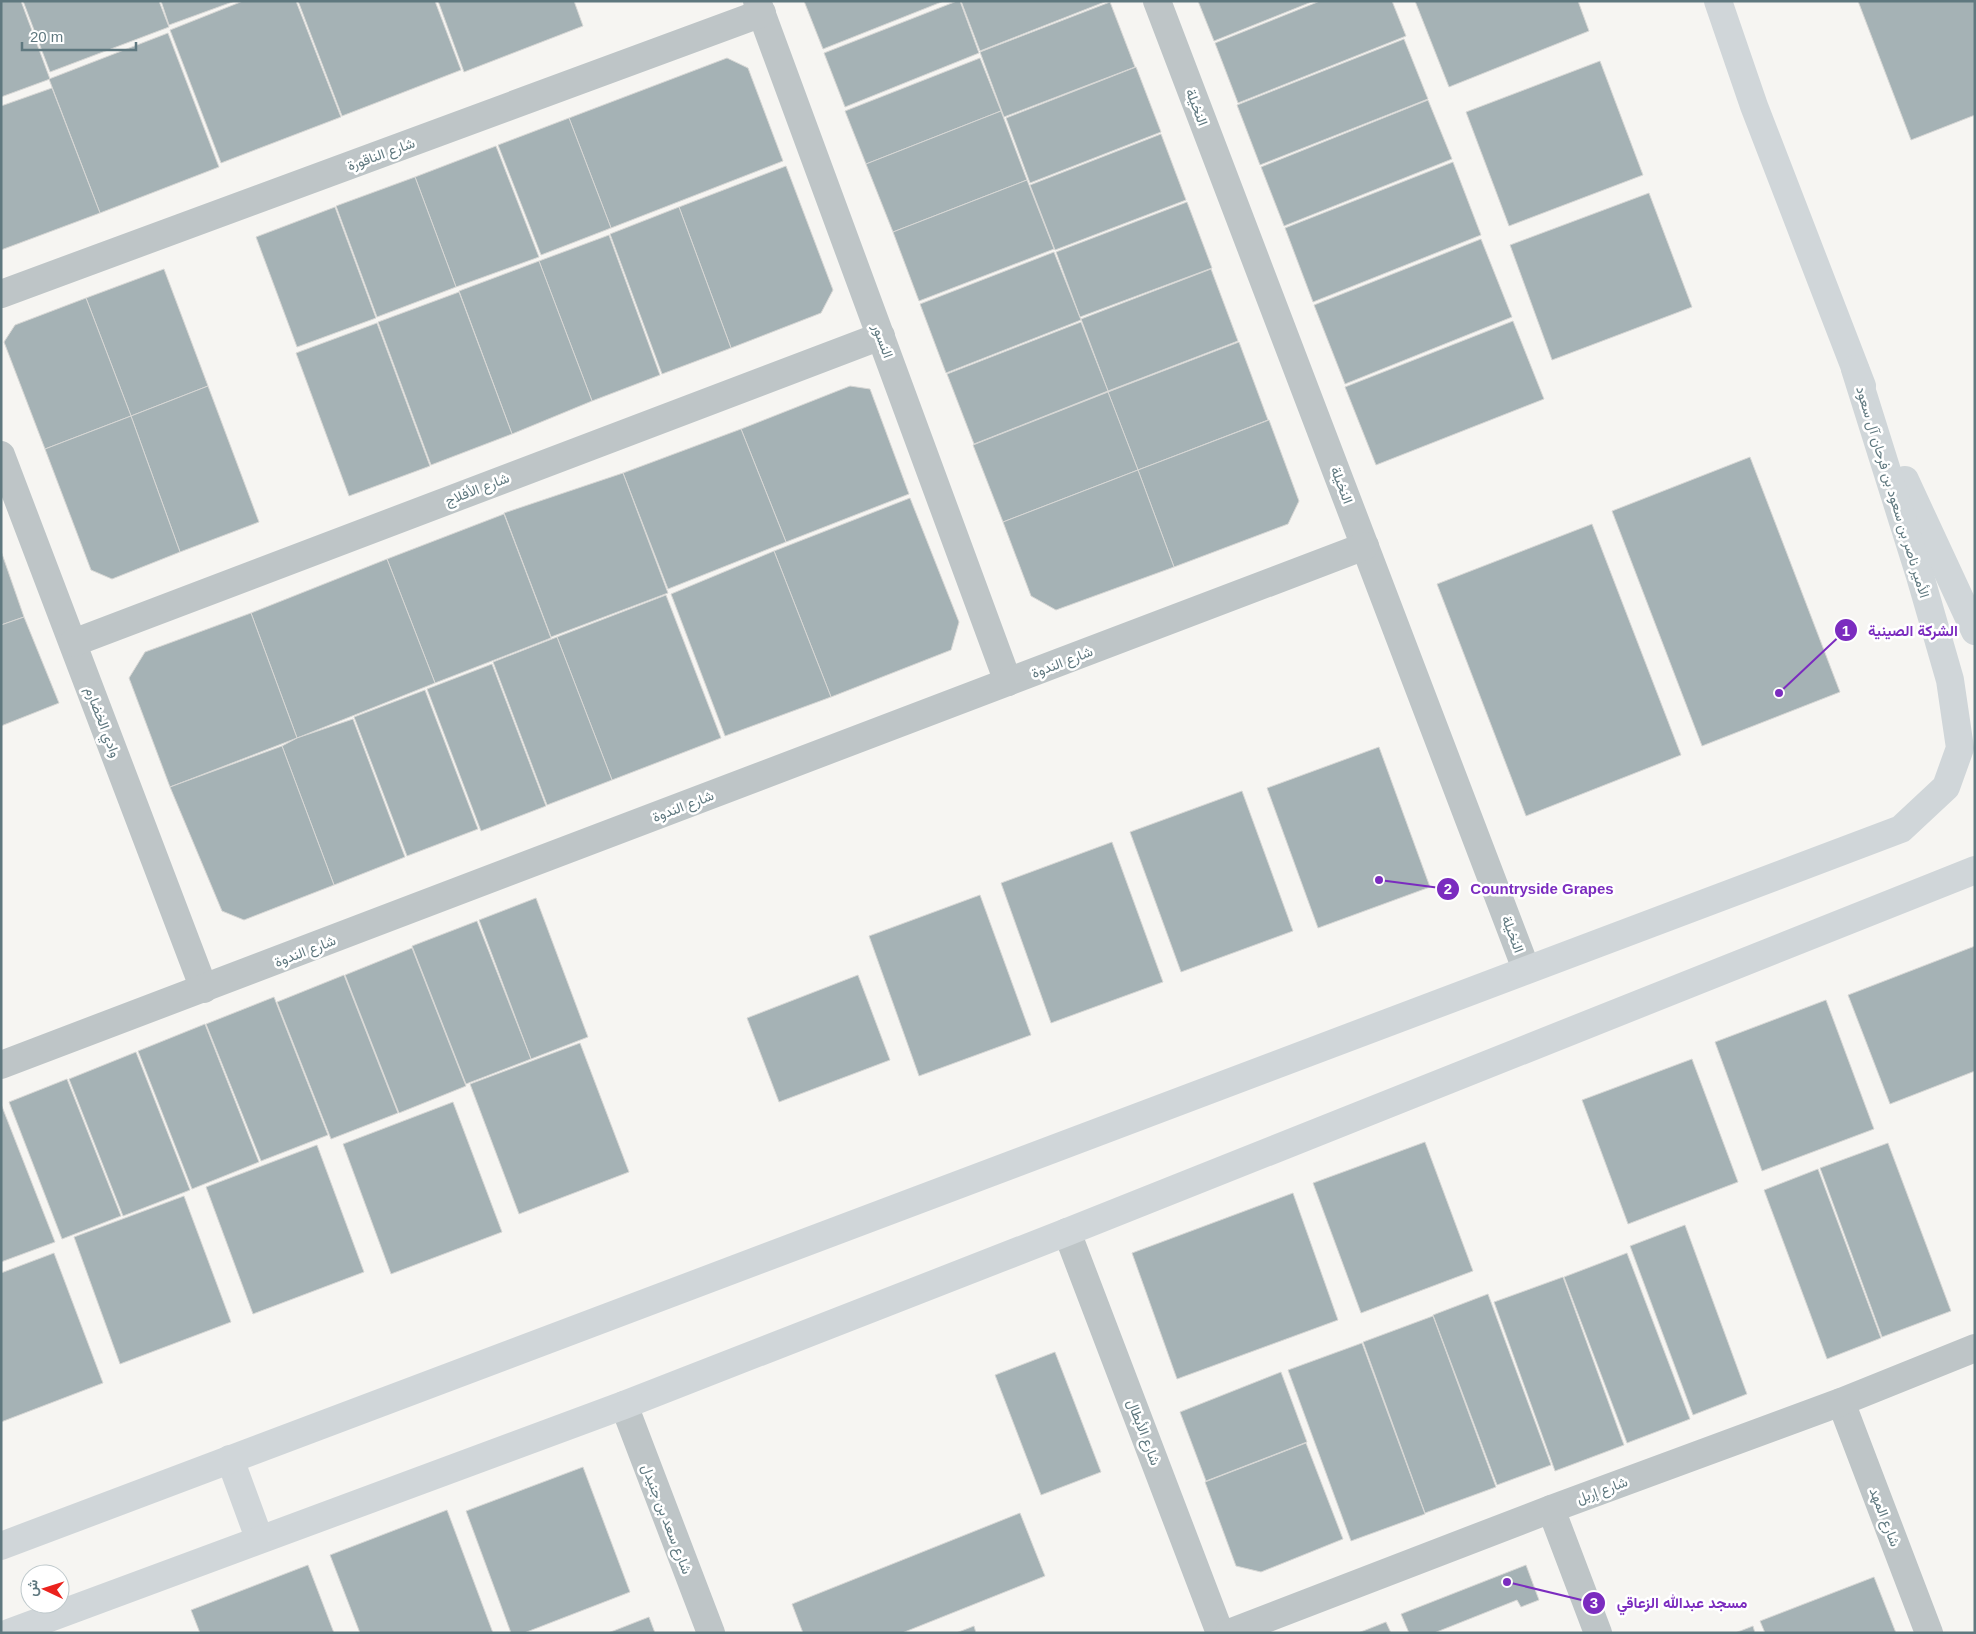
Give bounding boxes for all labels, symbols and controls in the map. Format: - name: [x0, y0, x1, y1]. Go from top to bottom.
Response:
- scale bar: [22, 20, 136, 52]
- text: 20 m: [30, 28, 63, 45]
- street label: النخيلة: [1183, 86, 1211, 128]
- street label: شارع الناقورة: [345, 134, 418, 176]
- street label: النسور: [868, 321, 896, 360]
- street label: الأمير ناصر بن سعود بن فرحان آل سعود: [1851, 384, 1933, 600]
- street label: النخيلة: [1328, 464, 1356, 506]
- street label: شارع الأفلاج: [443, 469, 512, 511]
- callout: الشركة الصينية: [1834, 615, 1968, 645]
- text: 1: [1842, 622, 1850, 639]
- text: الشركة الصينية: [1868, 622, 1958, 640]
- street label: شارع الندوة: [1029, 643, 1096, 684]
- street label: وادي الخضارم: [78, 684, 124, 761]
- street label: شارع الندوة: [650, 787, 717, 828]
- callout: Countryside Grapes: [1436, 874, 1624, 904]
- text: 2: [1444, 880, 1452, 897]
- text: Countryside Grapes: [1470, 880, 1614, 897]
- street label: النخيلة: [1499, 913, 1527, 955]
- street label: شارع الندوة: [272, 932, 339, 973]
- street label: شارع الأبطال: [1121, 1397, 1164, 1468]
- street label: شارع سعد بن جنيدل: [636, 1462, 695, 1577]
- street label: شارع إربل: [1574, 1473, 1631, 1509]
- street label: شارع المهد: [1864, 1485, 1904, 1550]
- north arrow: [20, 1564, 70, 1614]
- text: ش: [23, 1579, 42, 1597]
- callout: مسجد عبدالله الزعاقي: [1581, 1588, 1757, 1618]
- text: 3: [1590, 1594, 1598, 1611]
- text: مسجد عبدالله الزعاقي: [1617, 1594, 1747, 1616]

